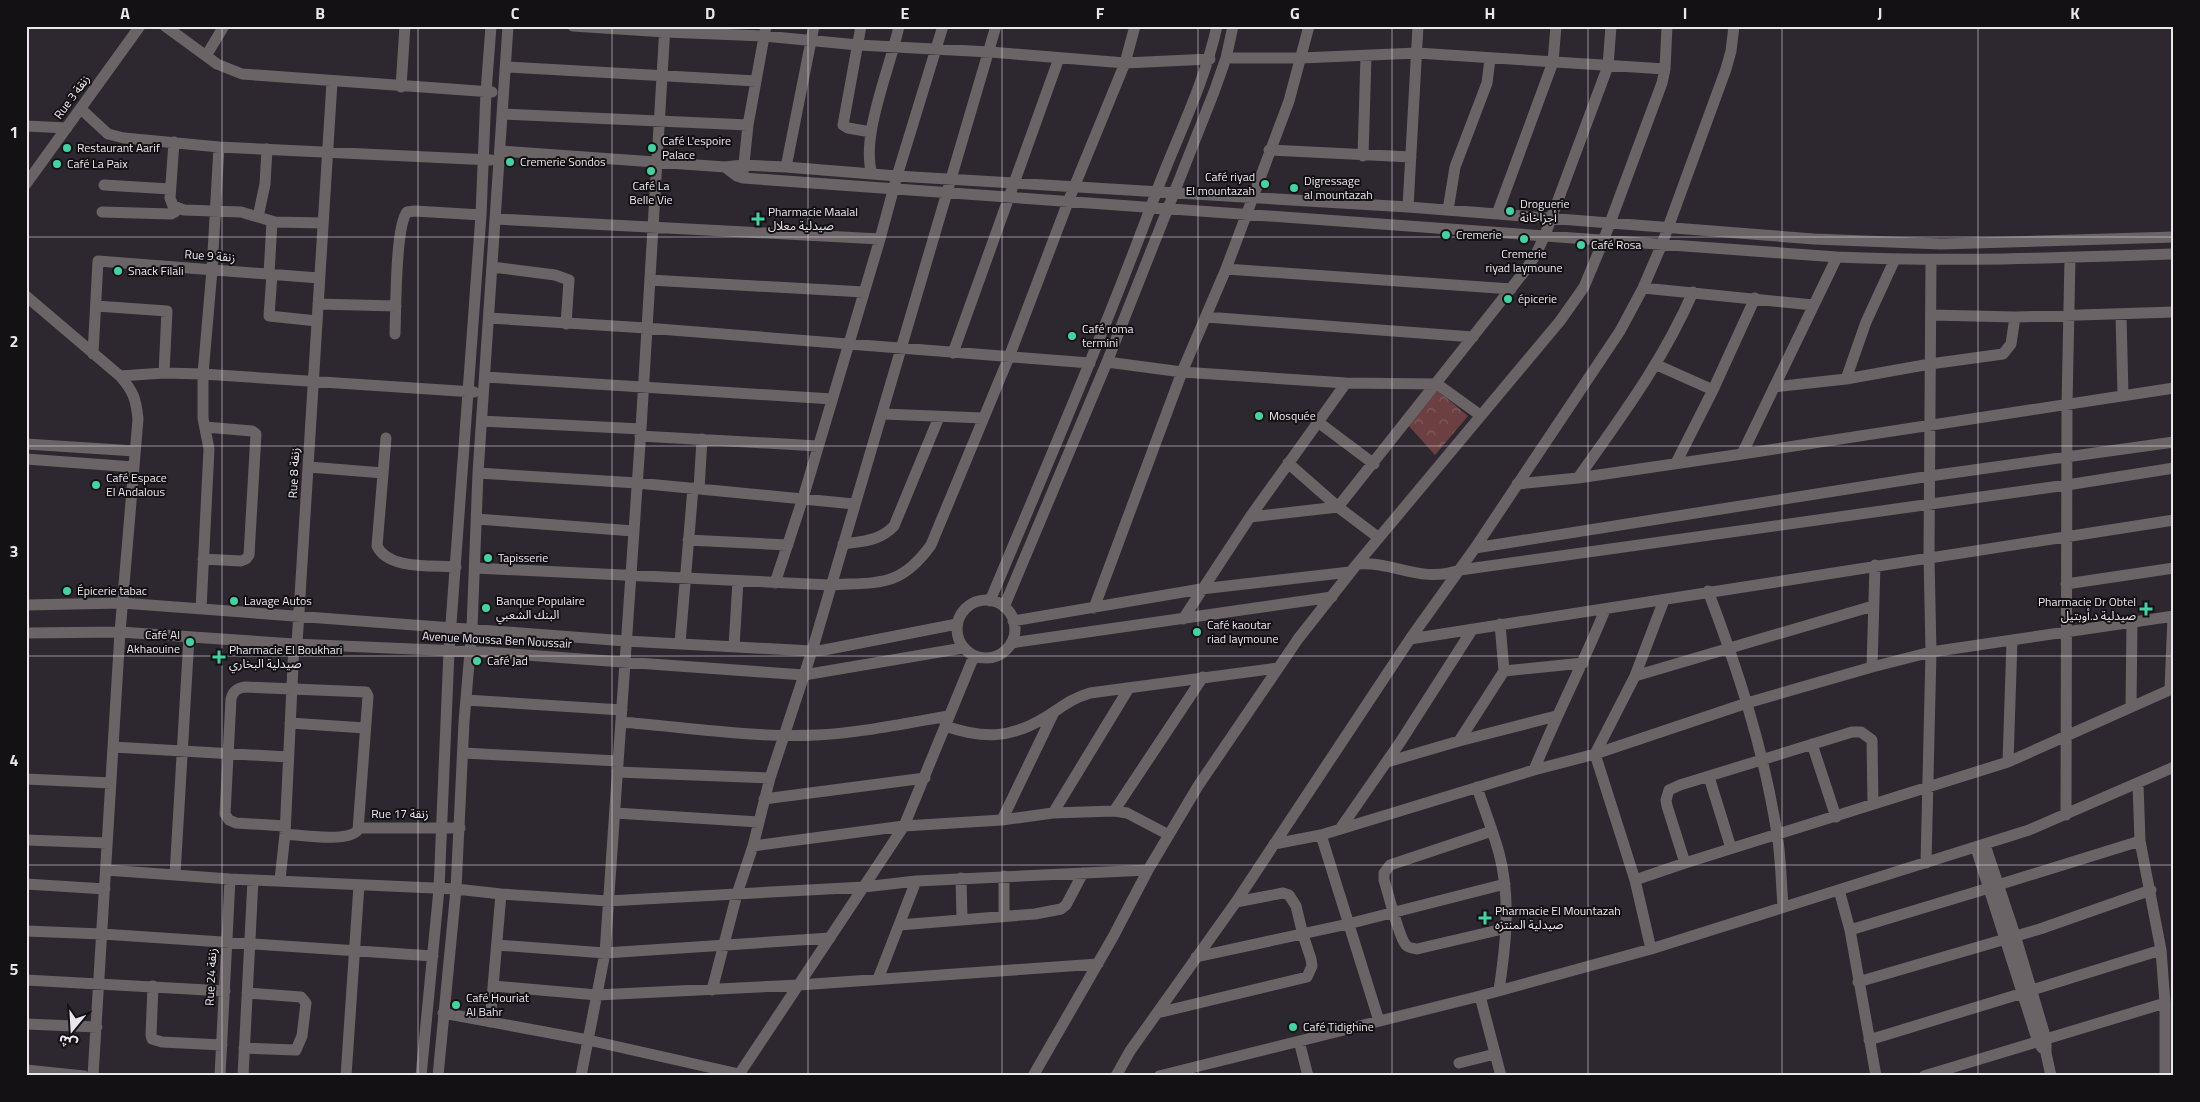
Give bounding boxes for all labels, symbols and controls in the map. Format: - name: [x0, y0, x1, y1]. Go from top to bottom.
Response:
- text: A: [120, 1, 130, 25]
- text: B: [315, 1, 325, 25]
- text: C: [511, 1, 520, 25]
- text: D: [705, 1, 715, 25]
- text: E: [901, 1, 910, 25]
- text: F: [1096, 1, 1105, 25]
- text: G: [1290, 1, 1300, 25]
- text: H: [1485, 1, 1495, 25]
- text: I: [1683, 1, 1687, 25]
- text: J: [1878, 1, 1882, 25]
- text: K: [2070, 1, 2080, 25]
- street label: Rue 3 زنقة: [49, 71, 94, 123]
- text: 1: [10, 120, 18, 144]
- place label: Café L'espoire Palace: [662, 131, 731, 164]
- place label: Restaurant Aarif: [77, 138, 160, 157]
- marker: Restaurant Aarif: [61, 142, 73, 154]
- marker: Café L'espoire Palace: [646, 142, 658, 154]
- place label: Cremerie Sondos: [520, 152, 606, 171]
- place label: Café La Paix: [67, 154, 128, 173]
- marker: Cremerie Sondos: [504, 156, 516, 168]
- marker: Café La Paix: [51, 158, 63, 170]
- marker: Café La Belle Vie: [645, 165, 657, 177]
- place label: Café riyad El mountazah: [1186, 167, 1255, 200]
- place label: Digressage al mountazah: [1304, 171, 1373, 204]
- place label: Café La Belle Vie: [629, 176, 673, 209]
- marker: Café riyad El mountazah: [1259, 178, 1271, 190]
- marker: Digressage al mountazah: [1288, 182, 1300, 194]
- place label: Droguerie أجزاخانة: [1520, 194, 1570, 227]
- place label: Pharmacie Maalal صيدلية معلال: [768, 202, 858, 235]
- marker: Droguerie أجزاخانة: [1504, 205, 1516, 217]
- marker: Pharmacie Maalal صيدلية معلال: [752, 213, 764, 225]
- place label: Cremerie: [1456, 225, 1502, 244]
- marker: Cremerie: [1440, 229, 1452, 241]
- marker: Cremerie riyad laymoune: [1518, 233, 1530, 245]
- place label: Café Rosa: [1591, 235, 1641, 254]
- marker: Café Rosa: [1575, 239, 1587, 251]
- street label: Rue 9 زنقة: [184, 244, 236, 267]
- place label: Cremerie riyad laymoune: [1485, 244, 1563, 277]
- place label: Snack Filali: [128, 261, 184, 280]
- marker: Snack Filali: [112, 265, 124, 277]
- place label: épicerie: [1518, 289, 1557, 308]
- marker: épicerie: [1502, 293, 1514, 305]
- place label: Café roma termini: [1082, 319, 1134, 352]
- text: 2: [10, 329, 18, 353]
- marker: Café roma termini: [1066, 330, 1078, 342]
- place label: Mosquée: [1269, 406, 1316, 425]
- marker: Mosquée: [1253, 410, 1265, 422]
- street label: Rue 8 زنقة: [283, 447, 304, 499]
- place label: Café Espace El Andalous: [106, 468, 167, 501]
- marker: Café Espace El Andalous: [90, 479, 102, 491]
- text: 3: [10, 539, 18, 563]
- place label: Tapisserie: [498, 548, 548, 567]
- marker: Tapisserie: [482, 552, 494, 564]
- place label: Épicerie tabac: [77, 581, 147, 600]
- marker: Épicerie tabac: [61, 585, 73, 597]
- place label: Lavage Autos: [244, 591, 312, 610]
- place label: Banque Populaire البنك الشعبي: [496, 591, 585, 625]
- place label: Pharmacie Dr Obtel صيدلية د.أوبتيل: [2038, 592, 2136, 625]
- marker: Lavage Autos: [228, 595, 240, 607]
- marker: Banque Populaire البنك الشعبي: [480, 602, 492, 614]
- marker: Pharmacie Dr Obtel صيدلية د.أوبتيل: [2140, 603, 2152, 615]
- place label: Café kaoutar riad laymoune: [1207, 615, 1279, 648]
- place label: Café Al Akhaouine: [127, 625, 180, 658]
- street label: Avenue Moussa Ben Noussair: [422, 626, 572, 653]
- marker: Café kaoutar riad laymoune: [1191, 626, 1203, 638]
- marker: Café Al Akhaouine: [184, 636, 196, 648]
- place label: Pharmacie El Boukhari صيدلية البخاري: [229, 640, 342, 674]
- marker: Pharmacie El Boukhari صيدلية البخاري: [213, 651, 225, 663]
- place label: Café Jad: [487, 651, 528, 670]
- marker: Café Jad: [471, 655, 483, 667]
- text: 4: [10, 748, 19, 772]
- street label: Rue 17 زنقة: [371, 804, 429, 823]
- place label: Pharmacie El Mountazah صيدلية المنتزه: [1495, 901, 1621, 934]
- marker: Pharmacie El Mountazah صيدلية المنتزه: [1479, 912, 1491, 924]
- street label: Rue 24 زنقة: [200, 948, 221, 1006]
- text: 5: [10, 957, 19, 981]
- place label: Café Houriat Al Bahr: [466, 988, 530, 1021]
- marker: Café Houriat Al Bahr: [450, 999, 462, 1011]
- north arrow: [48, 1004, 98, 1054]
- place label: Café Tidighine: [1303, 1017, 1374, 1036]
- marker: Café Tidighine: [1287, 1021, 1299, 1033]
- text: ش: [55, 1030, 80, 1056]

